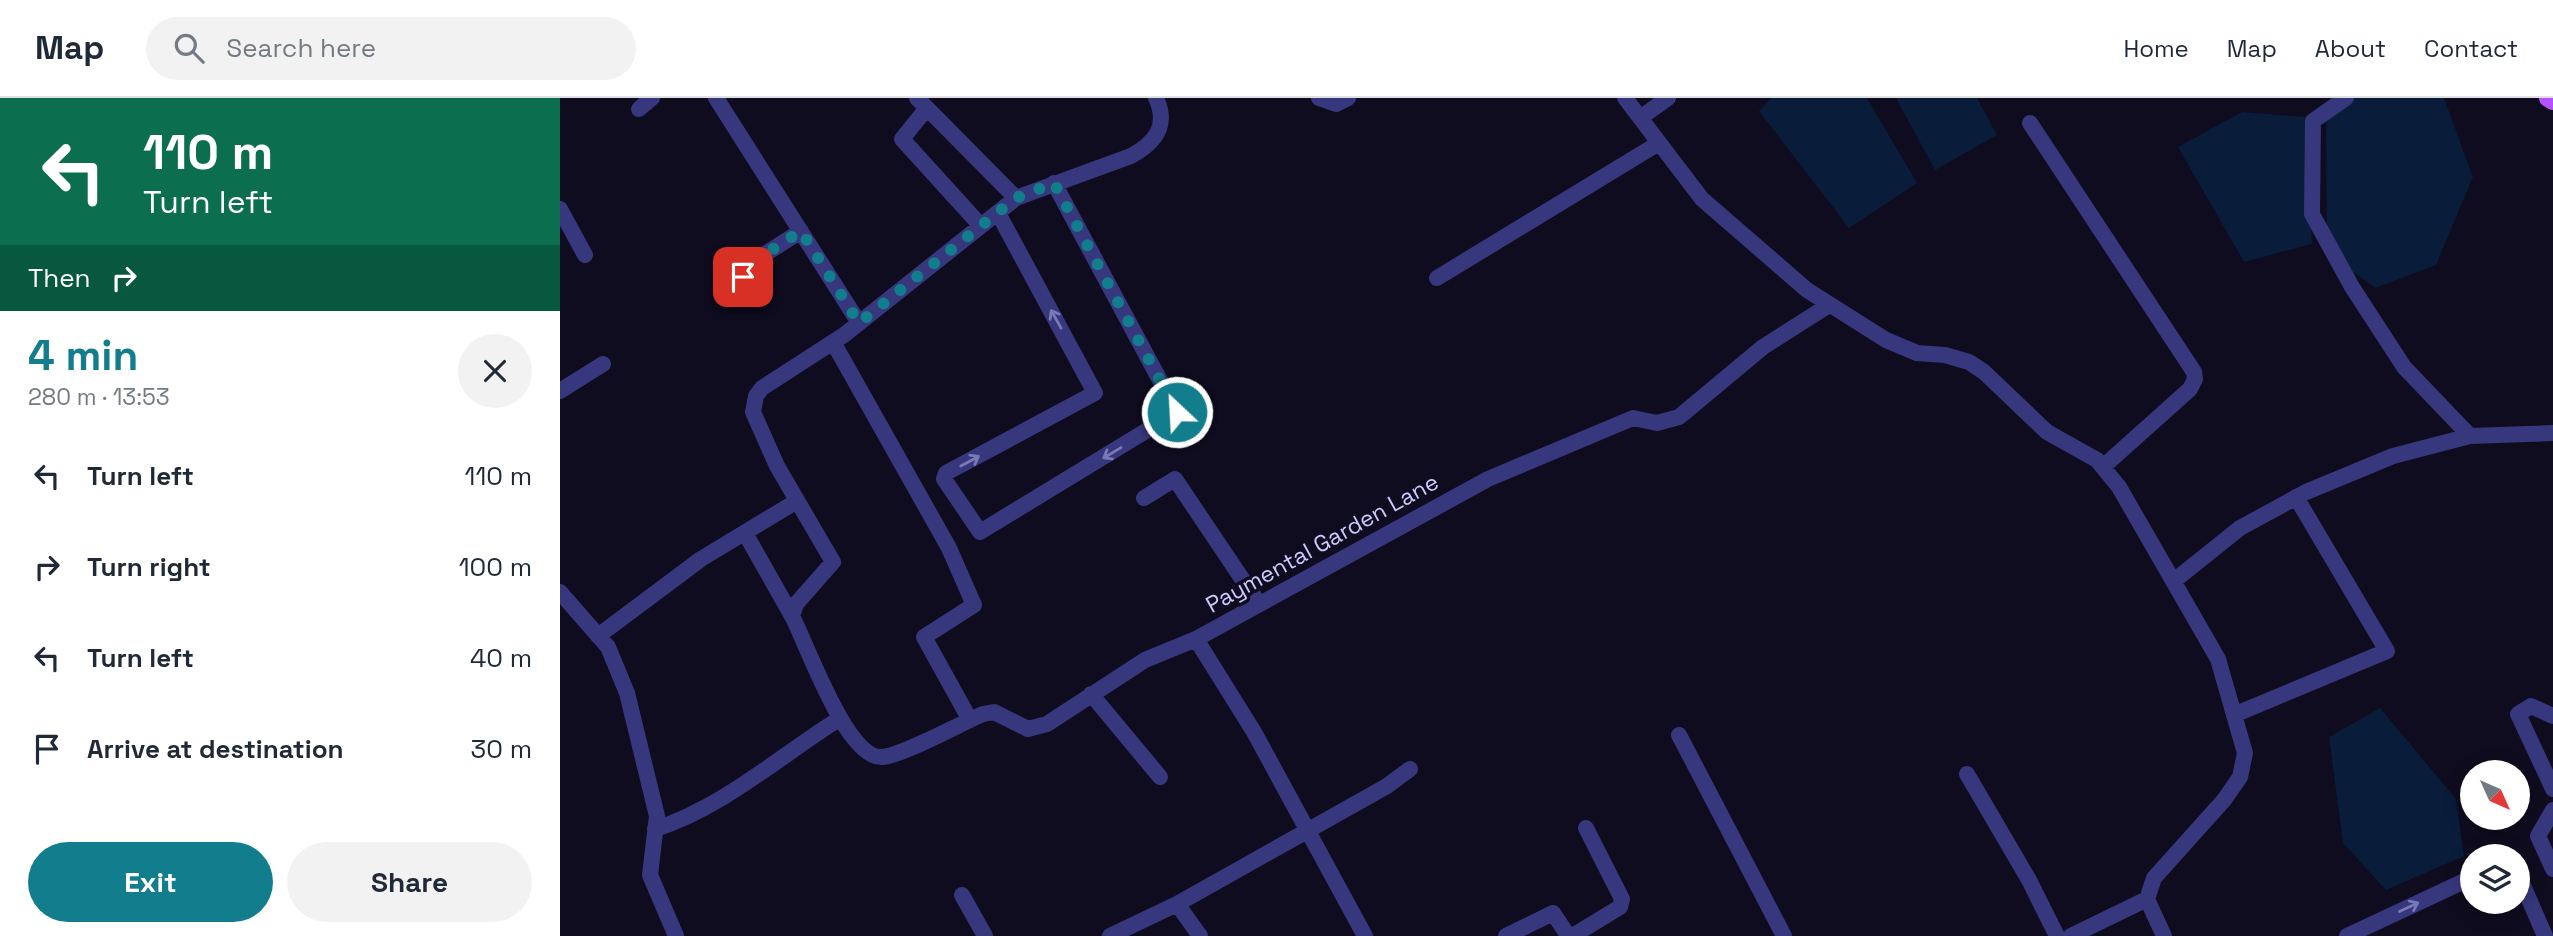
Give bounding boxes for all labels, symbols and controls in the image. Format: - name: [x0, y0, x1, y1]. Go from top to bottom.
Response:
- search box: [146, 17, 636, 80]
- text: Map: [35, 27, 104, 69]
- icon: search: [170, 29, 208, 67]
- text: Search here: [226, 31, 376, 65]
- text: Home: [2123, 33, 2189, 64]
- text: Map: [2227, 33, 2277, 64]
- text: About: [2315, 33, 2386, 64]
- text: Contact: [2424, 33, 2518, 64]
- text: 110 m: [143, 121, 273, 183]
- icon: left: [28, 126, 119, 217]
- text: Turn left: [143, 182, 273, 222]
- pin: [713, 247, 773, 307]
- icon: arrive: [724, 258, 762, 296]
- icon: right: [105, 259, 143, 297]
- text: Then: [28, 261, 91, 295]
- one-way arrow: [1049, 309, 1063, 329]
- text: 4 min: [28, 329, 138, 382]
- button: close: [458, 334, 532, 408]
- position arrow: [1140, 375, 1214, 449]
- text: 280 m · 13:53: [28, 382, 170, 412]
- one-way arrow: [1102, 447, 1122, 461]
- one-way arrow: [959, 453, 980, 467]
- icon: left: [28, 457, 66, 495]
- text: Turn left: [87, 459, 194, 493]
- text: 110 m: [465, 459, 532, 493]
- street label: Paymental Garden Lane: [1200, 466, 1444, 620]
- icon: right: [28, 548, 66, 586]
- text: Turn right: [87, 550, 211, 584]
- text: 100 m: [459, 550, 532, 584]
- icon: left: [28, 639, 66, 677]
- text: Turn left: [87, 641, 194, 675]
- text: 40 m: [470, 641, 532, 675]
- icon: arrive: [28, 730, 66, 768]
- text: Arrive at destination: [87, 732, 344, 766]
- text: 30 m: [471, 732, 532, 766]
- north arrow: [2460, 760, 2530, 830]
- map controls: [2460, 760, 2530, 914]
- button: Exit: [28, 842, 273, 922]
- button: Share: [287, 842, 532, 922]
- button: layers: [2460, 844, 2530, 914]
- one-way arrow: [2398, 900, 2419, 913]

